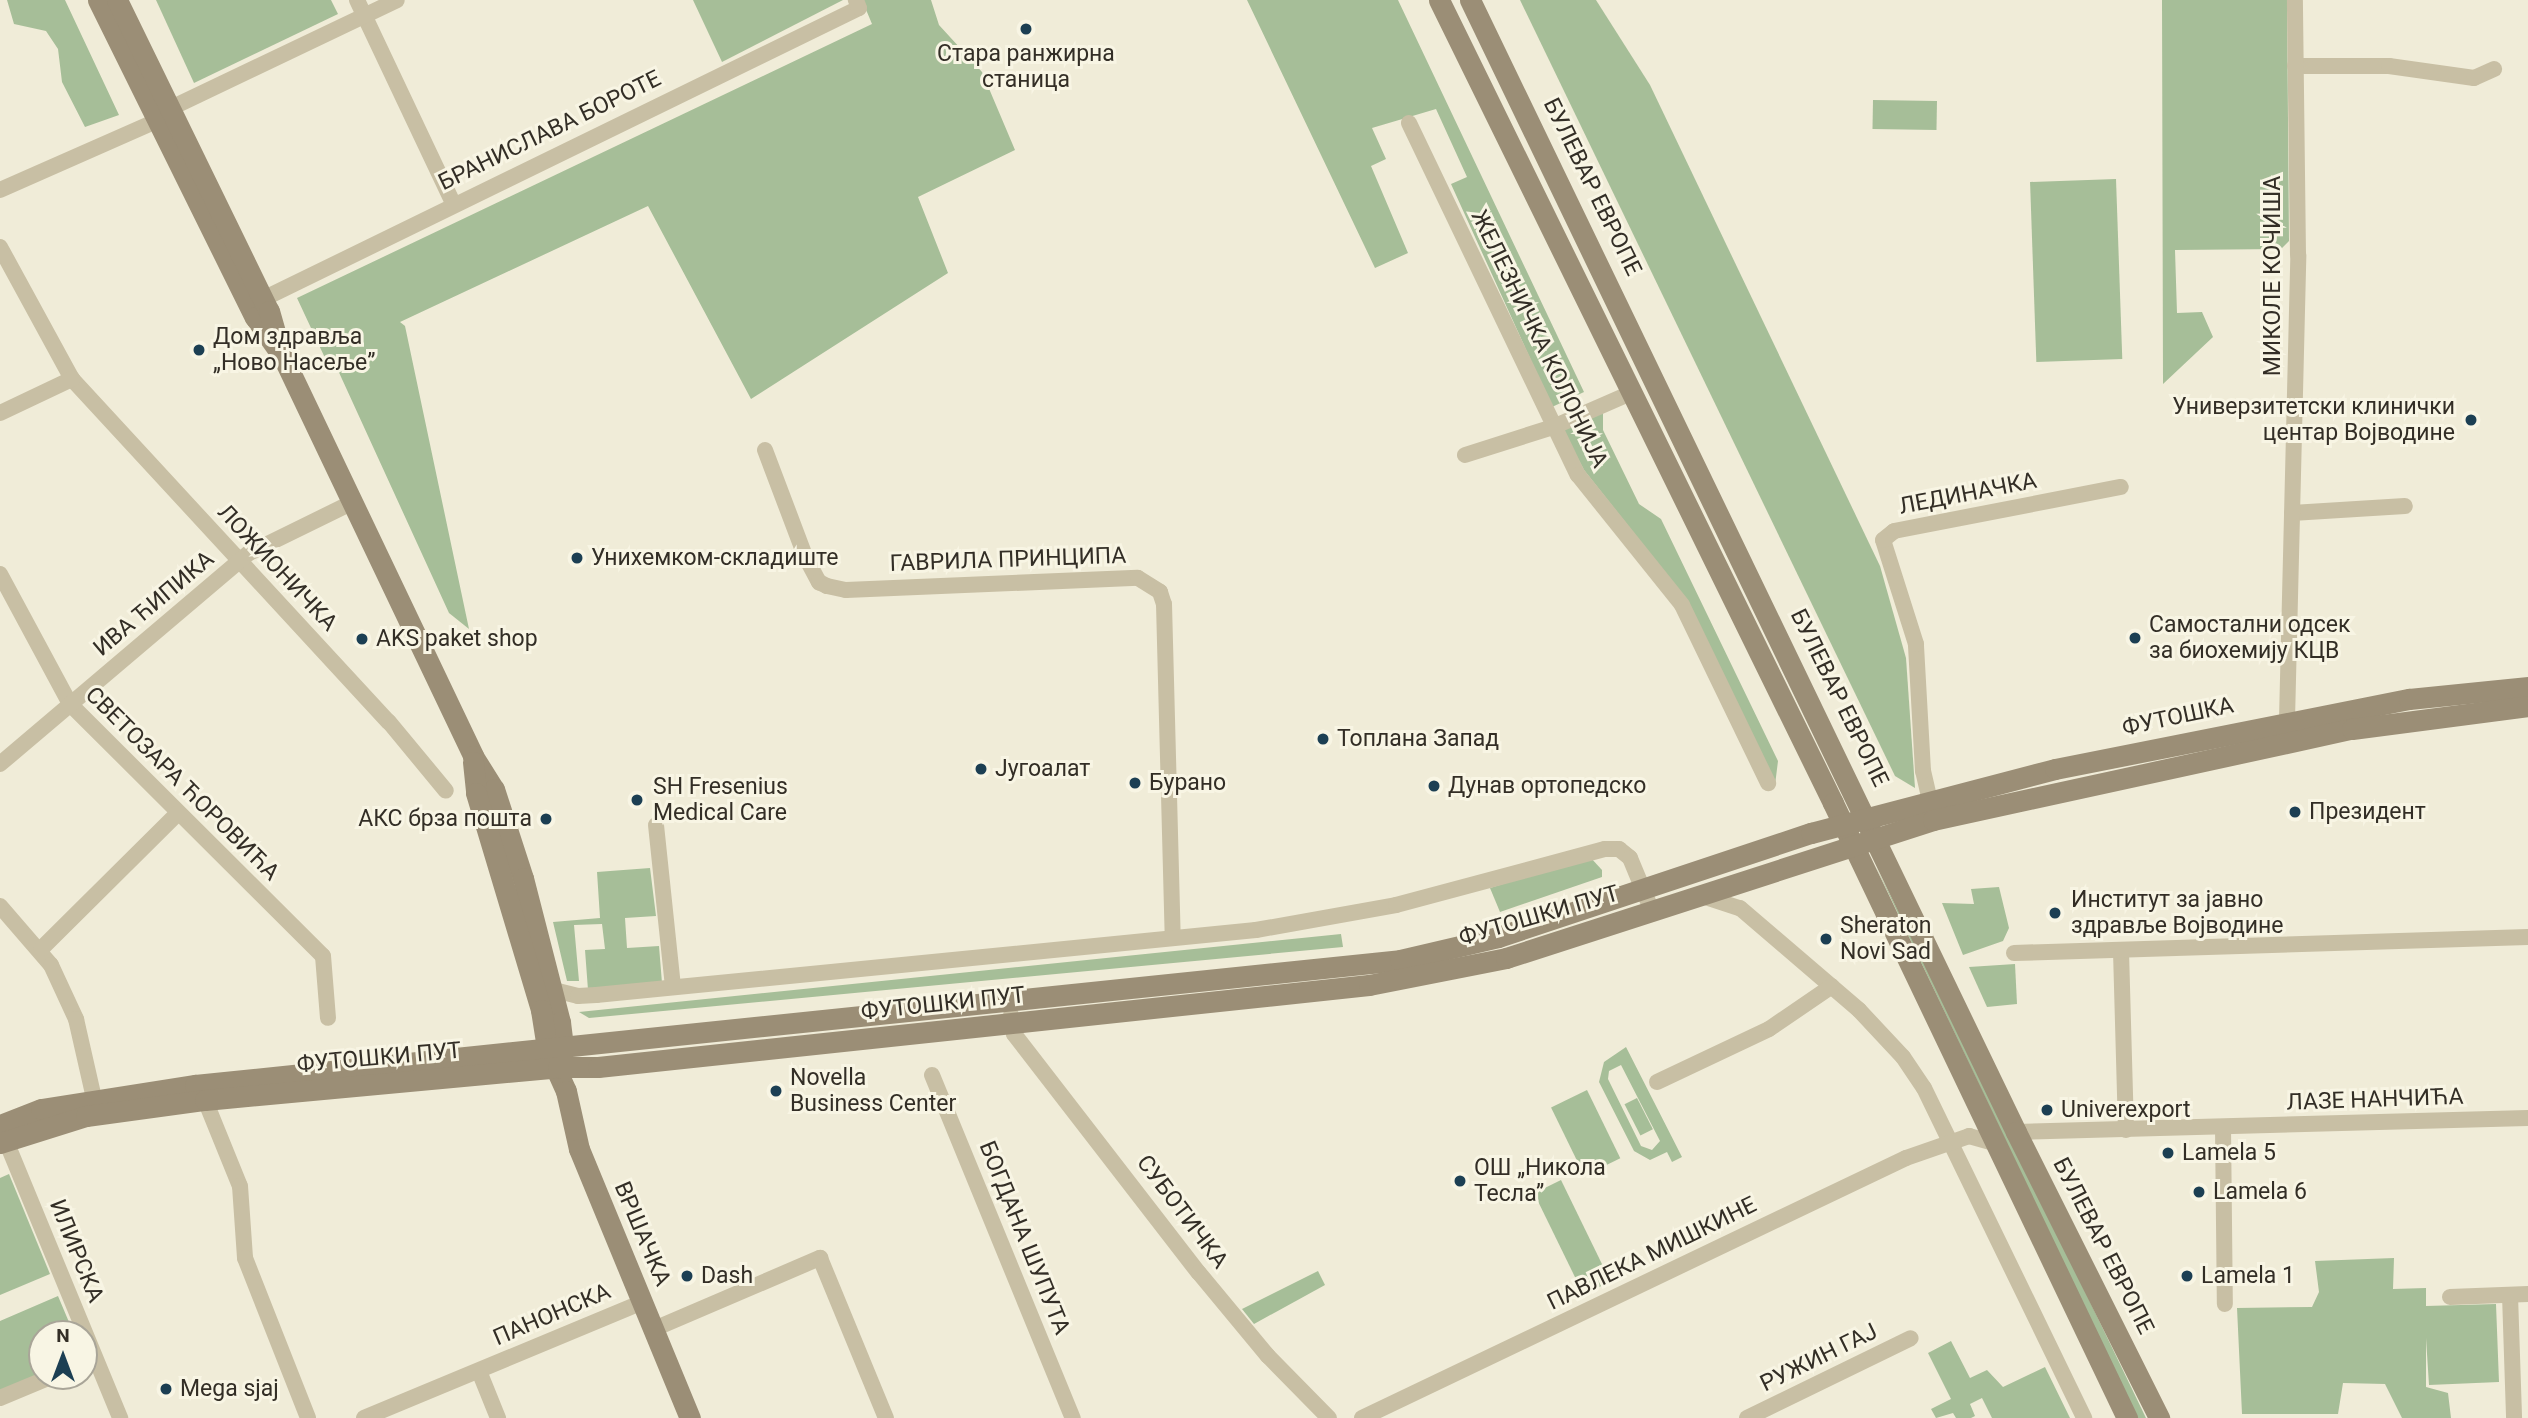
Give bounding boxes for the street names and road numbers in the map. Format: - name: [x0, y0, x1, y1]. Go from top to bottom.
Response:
- street label: БРАНИСЛАВА БОРОТЕ: [434, 65, 666, 197]
- street label: БУЛЕВАР ЕВРОПЕ: [1537, 94, 1647, 280]
- street label: МИКОЛЕ КОЧИША: [2259, 176, 2287, 376]
- street label: ЖЕЛЕЗНИЧКА КОЛОНИЈА: [1465, 206, 1613, 472]
- street label: ЛЕДИНАЧКА: [1897, 467, 2039, 521]
- street label: ЛОЖИОНИЧКА: [211, 499, 343, 637]
- street label: ГАВРИЛА ПРИНЦИПА: [889, 542, 1127, 578]
- street label: ИВА ЋИПИКА: [88, 545, 220, 663]
- street label: БУЛЕВАР ЕВРОПЕ: [1784, 605, 1894, 791]
- street label: СВЕТОЗАРА ЋОРОВИЋА: [79, 681, 285, 887]
- street label: ФУТОШКА: [2120, 692, 2236, 742]
- street label: ФУТОШКИ ПУТ: [1456, 880, 1622, 952]
- street label: ФУТОШКИ ПУТ: [860, 982, 1026, 1026]
- street label: ФУТОШКИ ПУТ: [296, 1037, 462, 1079]
- street label: ЛАЗЕ НАНЧИЋА: [2286, 1083, 2464, 1117]
- street label: БОГДАНА ШУПУТА: [973, 1137, 1075, 1339]
- street label: СУБОТИЧКА: [1130, 1150, 1234, 1274]
- street label: БУЛЕВАР ЕВРОПЕ: [2047, 1153, 2159, 1339]
- street label: ВРШАЧКА: [608, 1178, 676, 1290]
- street label: ПАВЛЕКА МИШКИНЕ: [1543, 1191, 1761, 1317]
- street label: ИЛИРСКА: [43, 1196, 109, 1306]
- street label: ПАНОНСКА: [489, 1278, 615, 1352]
- street label: РУЖИН ГАЈ: [1756, 1318, 1882, 1398]

